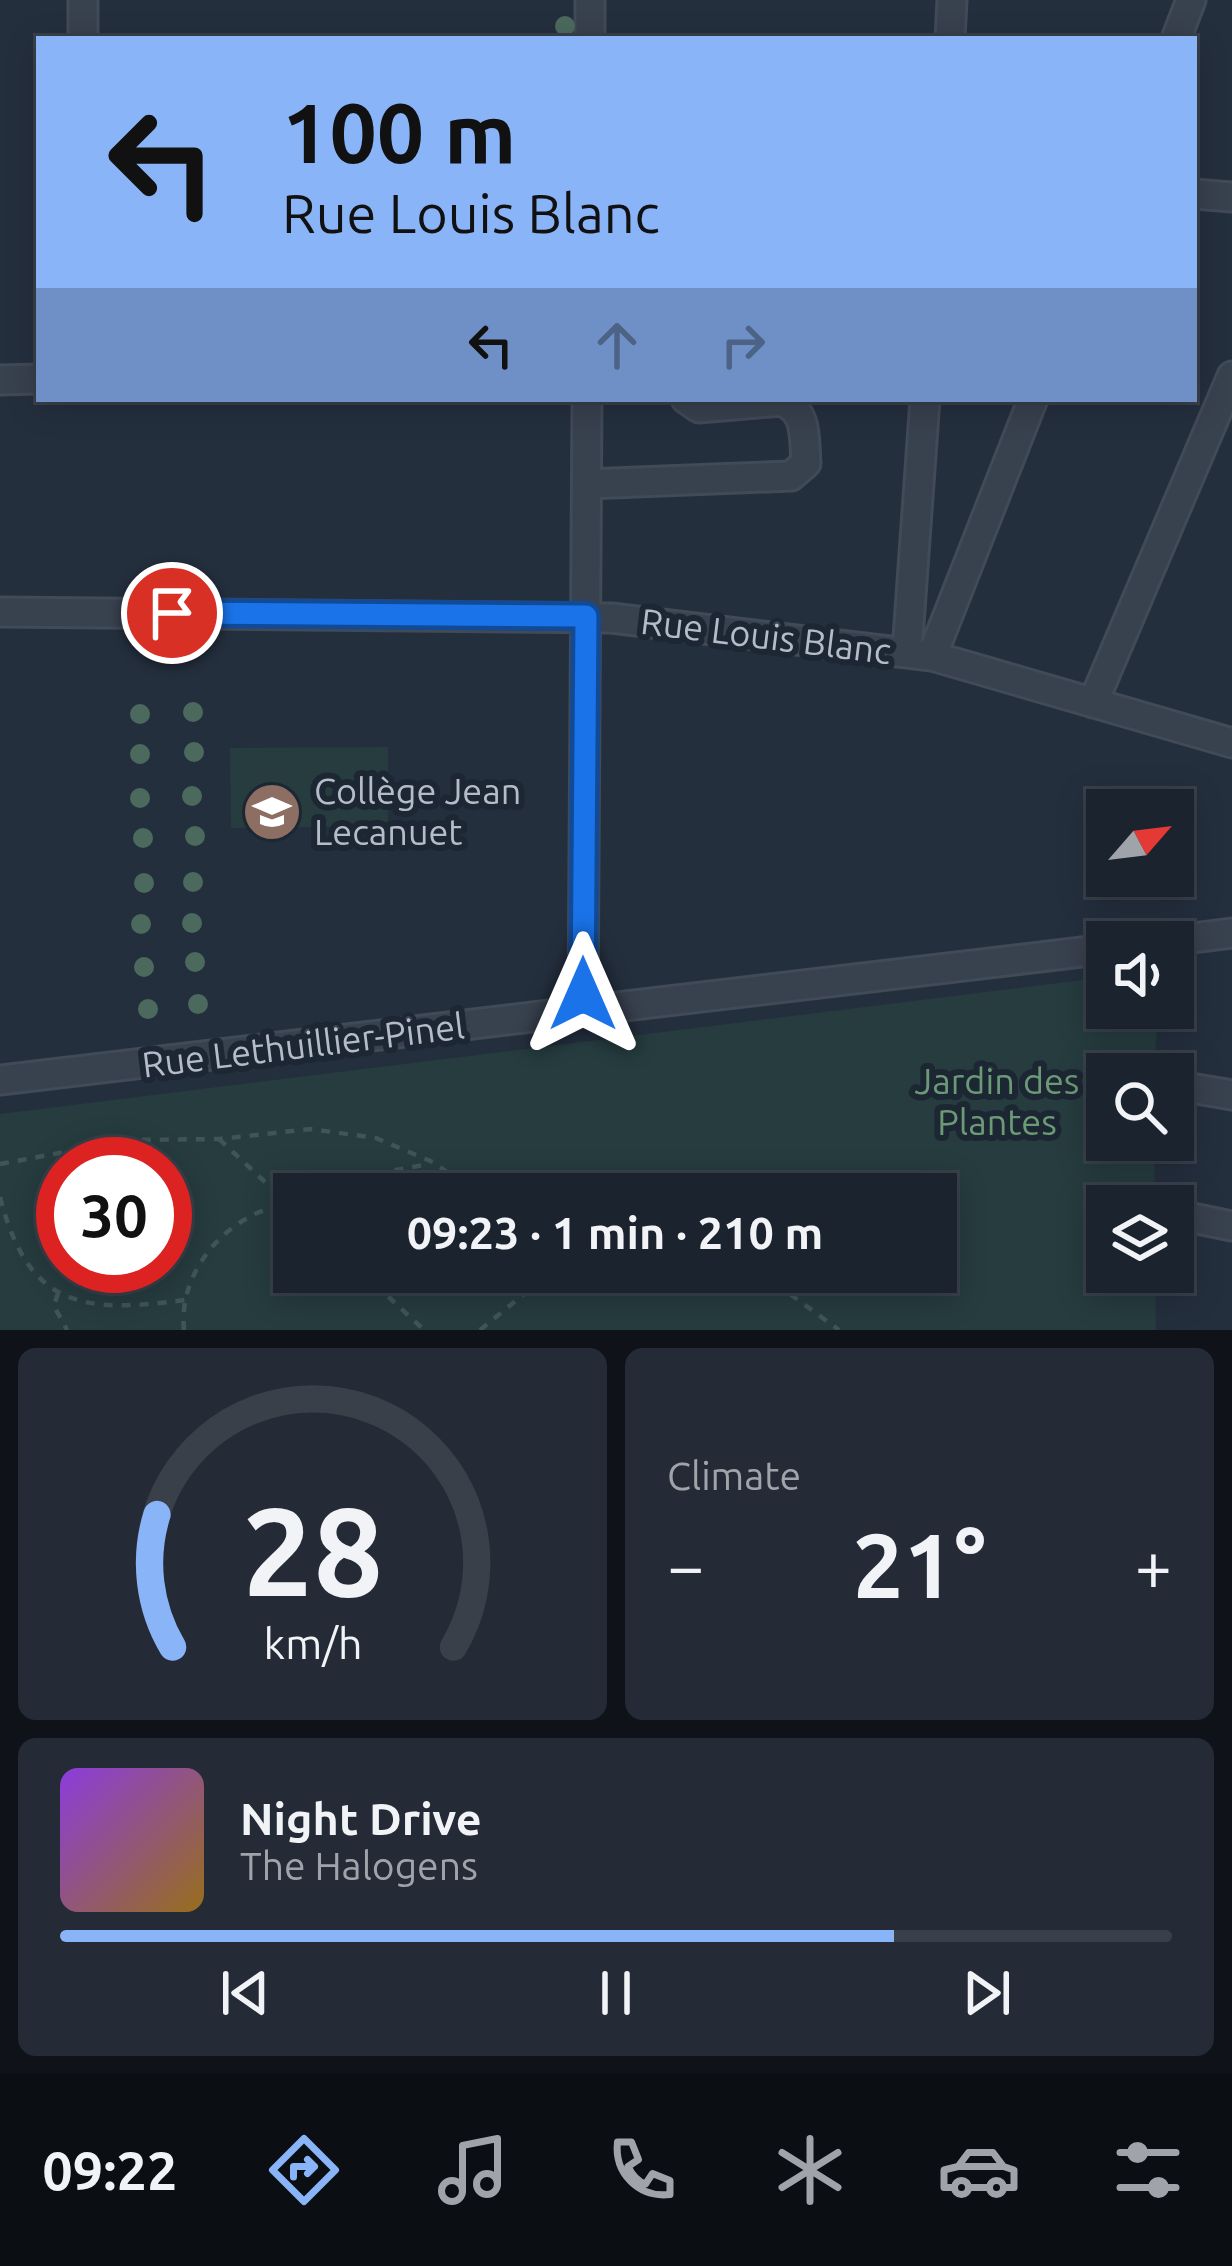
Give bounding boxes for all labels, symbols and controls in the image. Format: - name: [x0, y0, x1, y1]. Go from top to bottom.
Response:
- icon: left: [84, 84, 240, 240]
- text: 100 m: [282, 85, 516, 179]
- text: Rue Louis Blanc: [282, 183, 660, 243]
- icon: left: [458, 312, 524, 378]
- icon: ahead: [584, 312, 650, 378]
- icon: right: [710, 312, 776, 378]
- pin: [121, 562, 223, 664]
- icon: arrive: [139, 580, 205, 646]
- street label: Rue Louis Blanc: [639, 600, 894, 671]
- place label: Collège Jean Lecanuet: [314, 770, 521, 852]
- school or university icon: Collège Jean Lecanuet: [241, 781, 303, 843]
- north arrow: [1086, 789, 1194, 897]
- map controls: [1086, 789, 1194, 1293]
- button: sound: [1086, 921, 1194, 1029]
- position arrow: [520, 931, 646, 1057]
- street label: Rue Lethuillier-Pinel: [140, 1004, 466, 1085]
- button: search: [1086, 1053, 1194, 1161]
- park label: Jardin des Plantes: [915, 1060, 1080, 1142]
- speed limit sign: 30: [36, 1137, 192, 1293]
- button: layers: [1086, 1185, 1194, 1293]
- text: 09:23 · 1 min · 210 m: [407, 1207, 823, 1258]
- text: Climate: [667, 1454, 801, 1497]
- text: 28: [242, 1480, 383, 1620]
- text: 21°: [853, 1514, 986, 1615]
- text: −: [667, 1528, 704, 1602]
- text: +: [1135, 1528, 1172, 1602]
- text: km/h: [263, 1619, 362, 1667]
- text: Night Drive: [240, 1793, 482, 1844]
- text: The Halogens: [240, 1844, 478, 1887]
- icon: previous: [212, 1960, 278, 2026]
- icon: pause: [583, 1960, 649, 2026]
- icon: next: [954, 1960, 1020, 2026]
- icon: directions: [262, 2128, 346, 2212]
- icon: music: [431, 2128, 515, 2212]
- icon: phone: [600, 2128, 684, 2212]
- icon: climate: [768, 2128, 852, 2212]
- icon: car: [937, 2128, 1021, 2212]
- icon: filters: [1106, 2128, 1190, 2212]
- text: 09:22: [42, 2140, 177, 2200]

